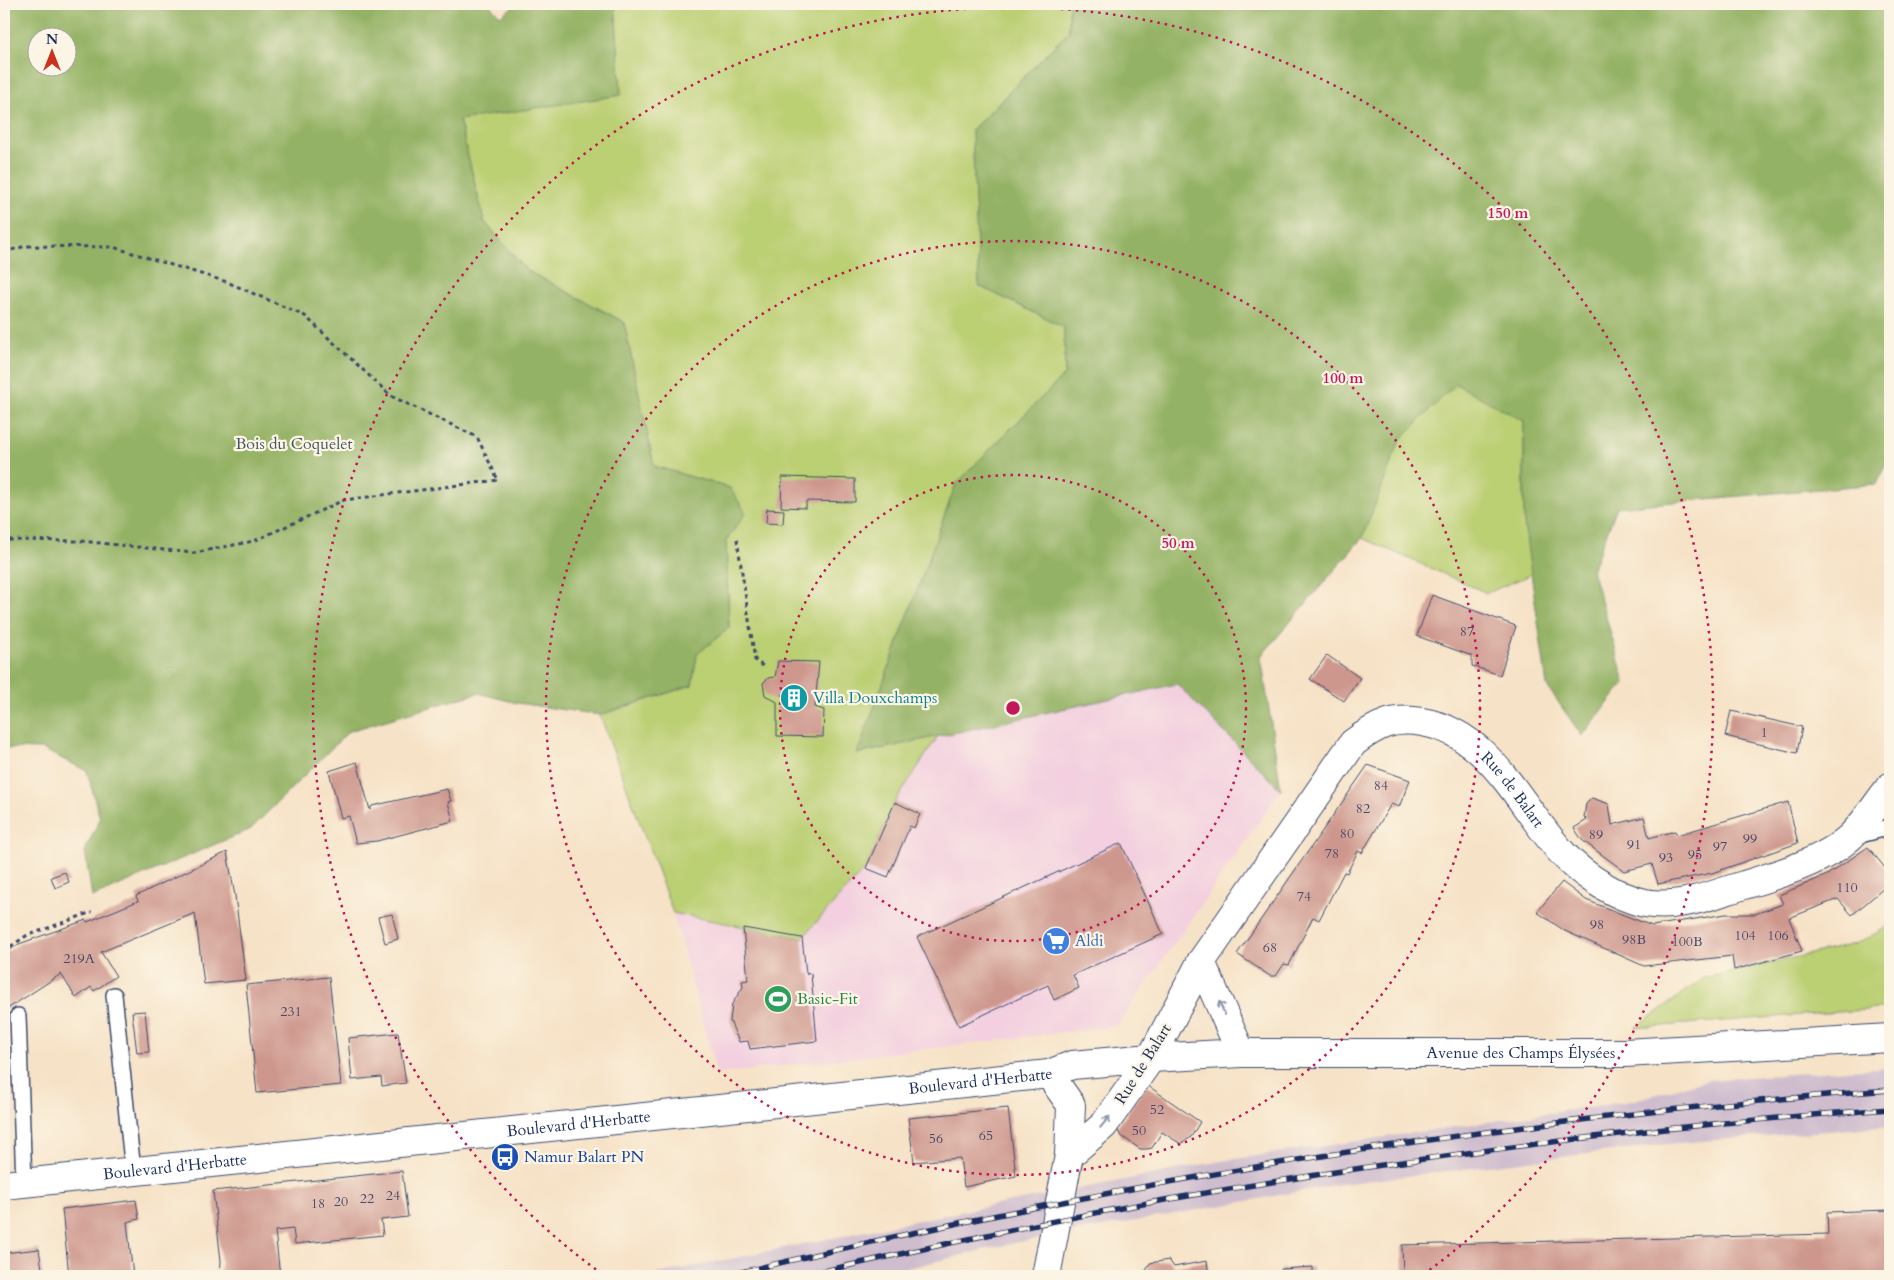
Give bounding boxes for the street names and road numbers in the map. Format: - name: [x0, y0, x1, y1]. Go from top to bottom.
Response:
- street label: Rue de Balart: [1476, 747, 1549, 832]
- street label: Rue de Balart: [1110, 1020, 1176, 1108]
- street label: Avenue des Champs Élysées: [1427, 1042, 1615, 1064]
- street label: Boulevard d'Herbatte: [907, 1063, 1054, 1100]
- street label: Boulevard d'Herbatte: [506, 1105, 652, 1143]
- street label: Boulevard d'Herbatte: [102, 1148, 248, 1185]

